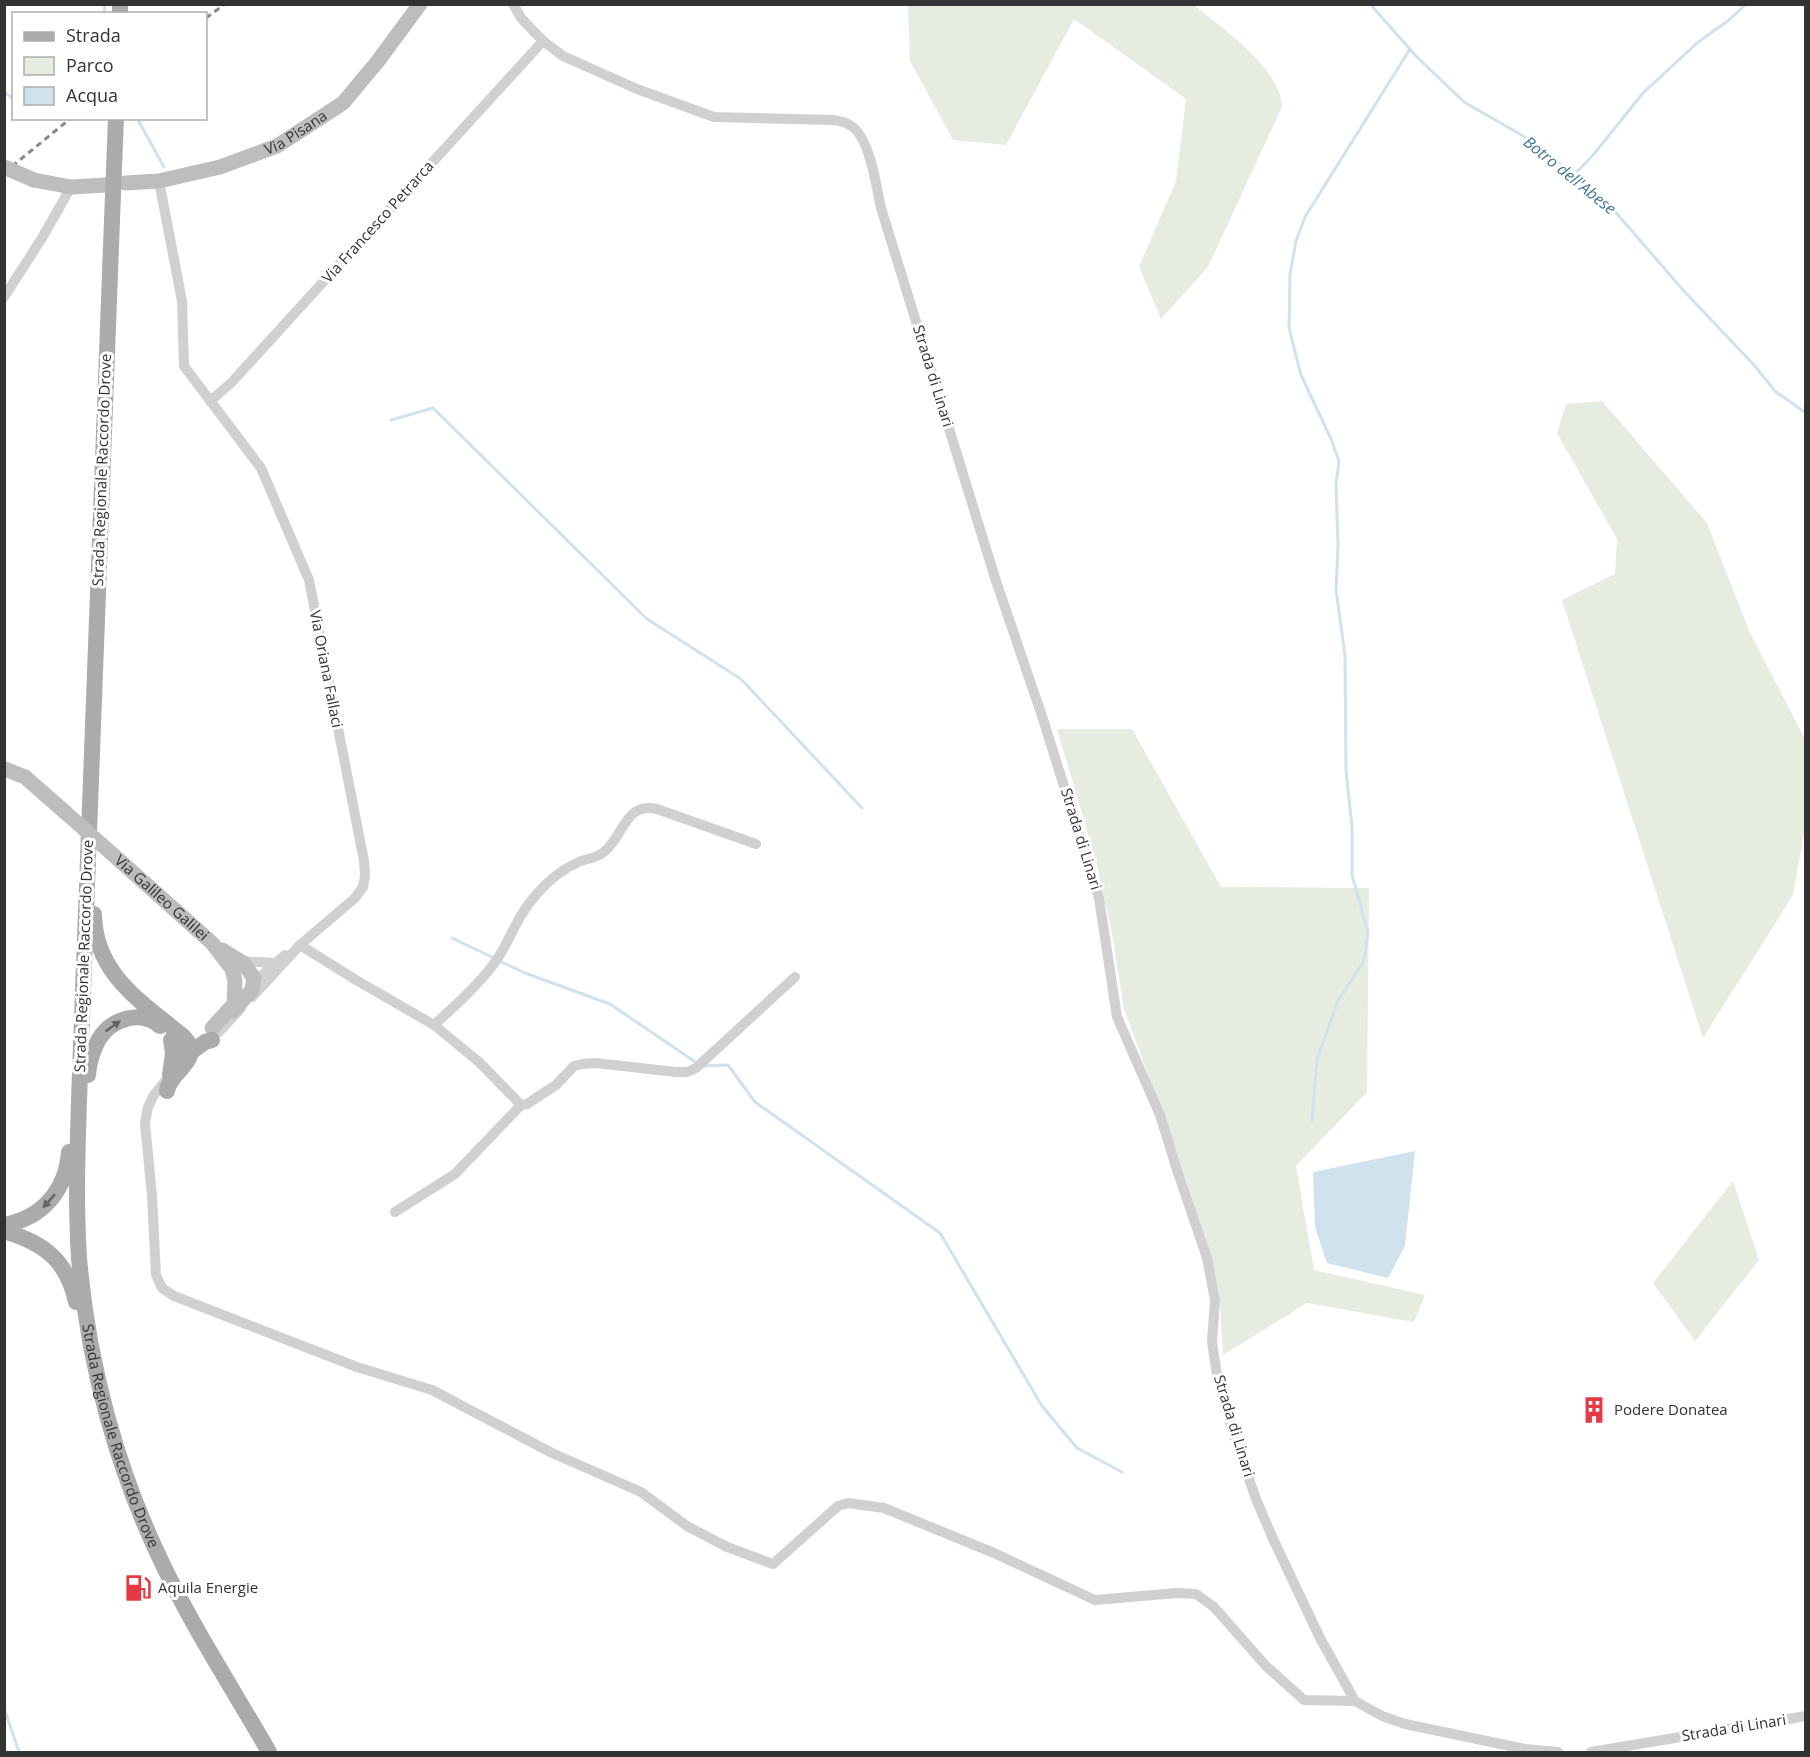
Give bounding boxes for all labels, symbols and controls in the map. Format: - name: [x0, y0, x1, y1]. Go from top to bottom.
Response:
- legend: [12, 12, 207, 120]
- text: Strada: [66, 23, 121, 47]
- text: Parco: [66, 53, 114, 77]
- text: Acqua: [66, 83, 118, 107]
- street label: Via Pisana: [261, 105, 331, 159]
- water label: Botro dell'Abese: [1519, 131, 1621, 219]
- street label: Via Francesco Petrarca: [317, 156, 438, 287]
- street label: Strada di Linari: [909, 322, 959, 429]
- street label: Strada Regionale Raccordo Drove: [87, 353, 115, 587]
- street label: Via Oriana Fallaci: [306, 608, 348, 729]
- street label: Strada di Linari: [1057, 785, 1107, 892]
- street label: Strada Regionale Raccordo Drove: [69, 839, 97, 1073]
- street label: Via Galileo Galilei: [111, 850, 214, 945]
- one-way arrow: [104, 1020, 120, 1032]
- one-way arrow: [43, 1193, 56, 1208]
- street label: Strada Regionale Raccordo Drove: [78, 1322, 164, 1551]
- street label: Strada di Linari: [1210, 1372, 1260, 1479]
- building icon: Podere Donatea: [1579, 1395, 1609, 1425]
- place label: Podere Donatea: [1614, 1399, 1728, 1419]
- fuel station icon: Aquila Energie: [123, 1573, 153, 1603]
- place label: Aquila Energie: [158, 1577, 258, 1597]
- street label: Strada di Linari: [1680, 1709, 1787, 1745]

